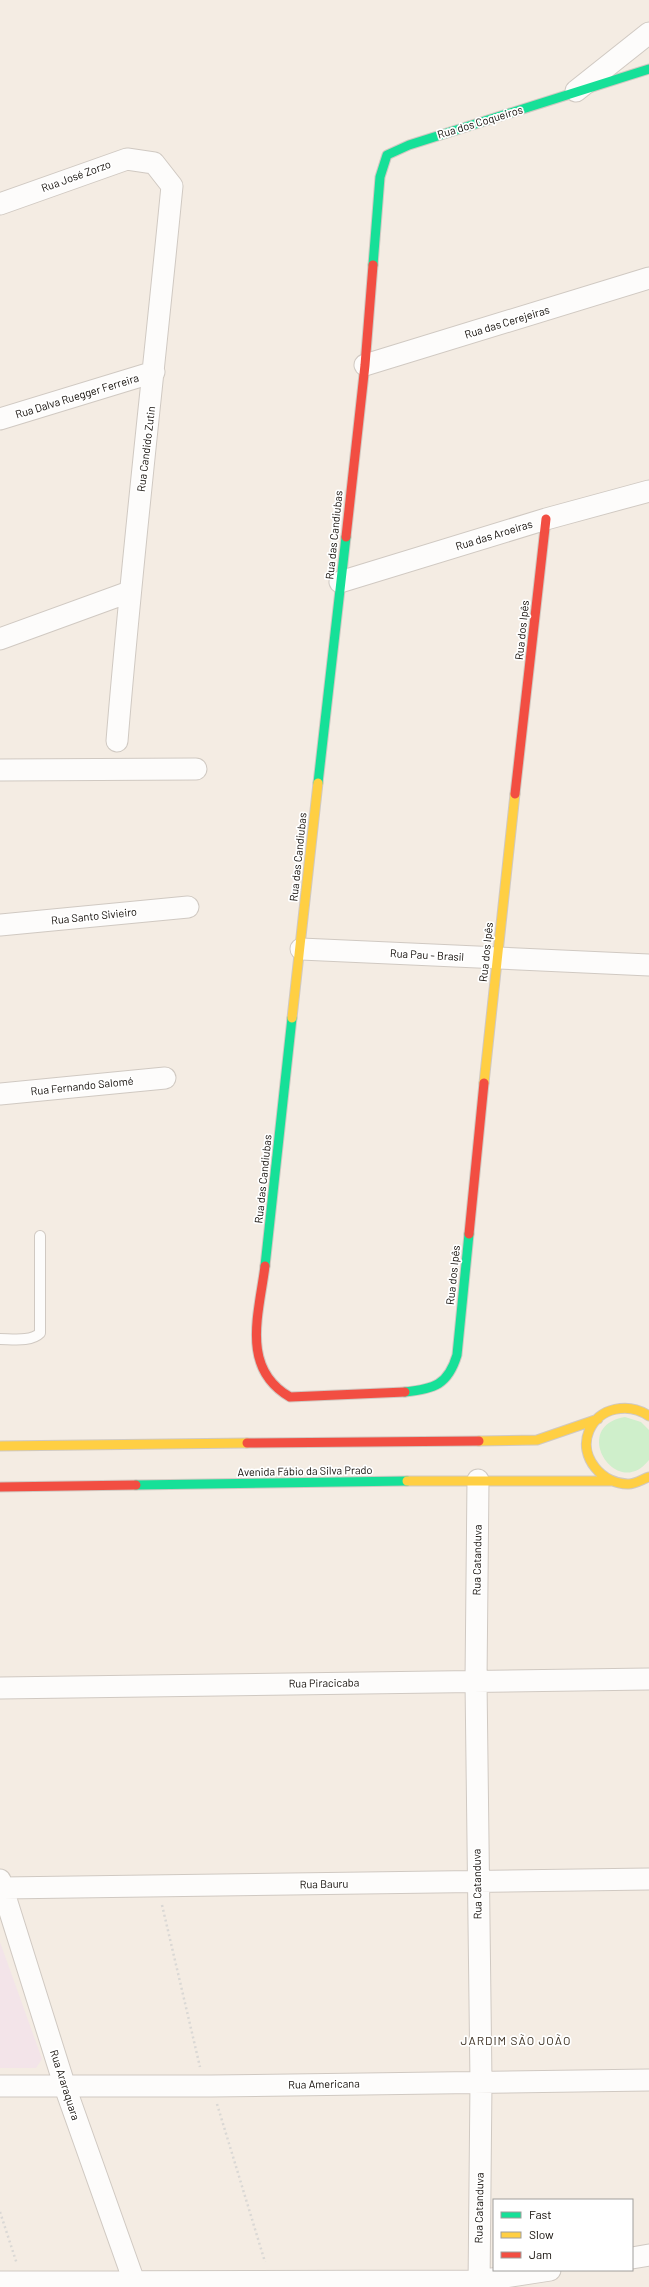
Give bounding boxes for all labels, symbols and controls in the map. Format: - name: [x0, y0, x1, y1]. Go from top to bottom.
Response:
- street label: Rua dos Coqueiros: [436, 102, 524, 141]
- street label: Rua José Zorzo: [39, 157, 112, 194]
- street label: Rua das Cerejeiras: [463, 302, 551, 341]
- street label: Rua Dalva Ruegger Ferreira: [14, 371, 140, 421]
- street label: Rua Candido Zutin: [134, 405, 157, 493]
- street label: Rua das Candiubas: [322, 490, 345, 580]
- street label: Rua das Aroeiras: [454, 517, 534, 552]
- street label: Rua dos Ipês: [512, 600, 531, 660]
- street label: Rua das Candiubas: [286, 812, 309, 902]
- street label: Rua Santo Sivieiro: [50, 905, 138, 926]
- street label: Rua dos Ipês: [476, 922, 495, 982]
- street label: Rua Pau - Brasil: [390, 946, 464, 963]
- street label: Rua Fernando Salomé: [30, 1074, 134, 1097]
- street label: Rua das Candiubas: [251, 1134, 274, 1224]
- street label: Rua dos Ipês: [443, 1245, 462, 1305]
- street label: Avenida Fábio da Silva Prado: [237, 1463, 373, 1478]
- street label: Rua Catanduva: [469, 1525, 484, 1595]
- street label: Rua Piracicaba: [288, 1675, 360, 1690]
- street label: Rua Catanduva: [469, 1849, 484, 1919]
- street label: Rua Bauru: [300, 1877, 349, 1890]
- district label: JARDIM SÃO JOÃO: [461, 2033, 571, 2047]
- street label: Rua Araraquara: [48, 2048, 83, 2122]
- street label: Rua Americana: [288, 2076, 360, 2091]
- street label: Rua Catanduva: [471, 2173, 486, 2243]
- legend: [493, 2199, 633, 2271]
- text: Fast: [529, 2207, 552, 2221]
- text: Slow: [529, 2227, 554, 2241]
- text: Jam: [529, 2247, 552, 2261]

